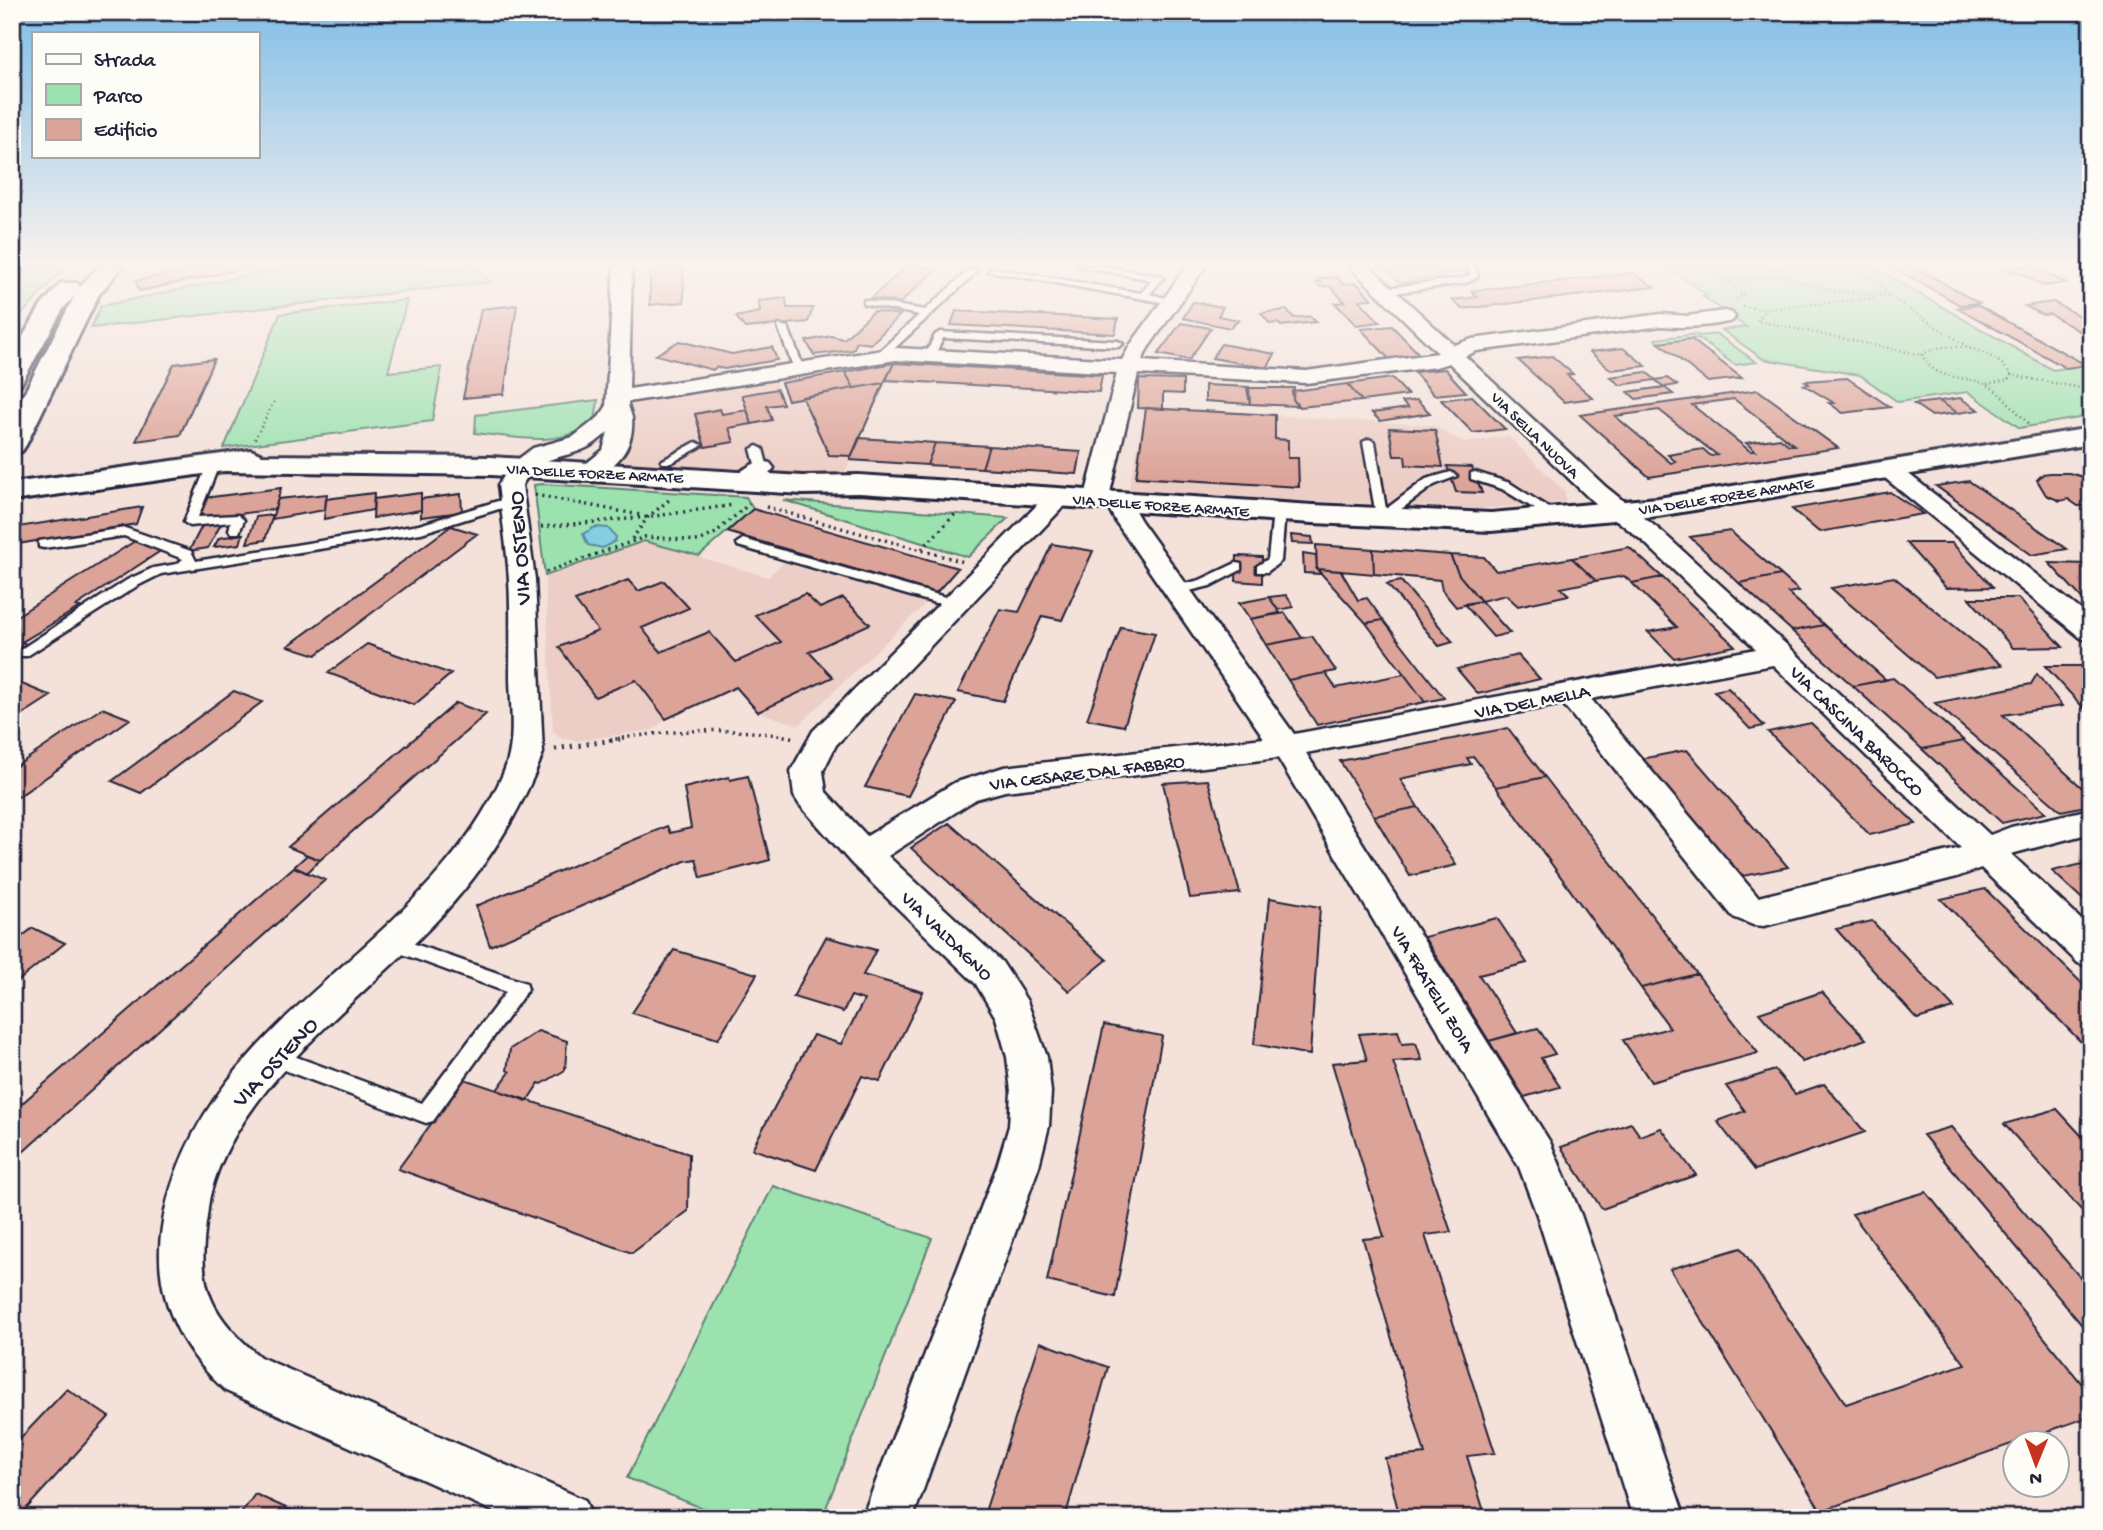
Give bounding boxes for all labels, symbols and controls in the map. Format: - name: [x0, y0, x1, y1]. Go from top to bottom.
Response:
- legend: [32, 32, 259, 158]
- text: Strada: [94, 50, 157, 75]
- text: Parco: [93, 86, 143, 111]
- text: Edificio: [94, 120, 158, 145]
- street label: VIA SELLA NUOVA: [1485, 389, 1583, 485]
- street label: VIA DELLE FORZE ARMATE: [505, 461, 685, 490]
- street label: VIA DELLE FORZE ARMATE: [1637, 475, 1816, 522]
- street label: VIA OSTENO: [504, 490, 539, 607]
- street label: VIA DELLE FORZE ARMATE: [1071, 492, 1251, 523]
- street label: VIA CASCINA BAROCCO: [1783, 662, 1928, 803]
- street label: VIA DEL MELLA: [1472, 681, 1594, 726]
- street label: VIA CESARE DAL FABBRO: [988, 751, 1187, 798]
- street label: VIA VALDAGNO: [894, 887, 997, 988]
- street label: VIA FRATELLI ZOIA: [1384, 922, 1479, 1059]
- street label: VIA OSTENO: [227, 1012, 325, 1115]
- north arrow: [2002, 1428, 2072, 1498]
- text: N: [2029, 1466, 2042, 1489]

